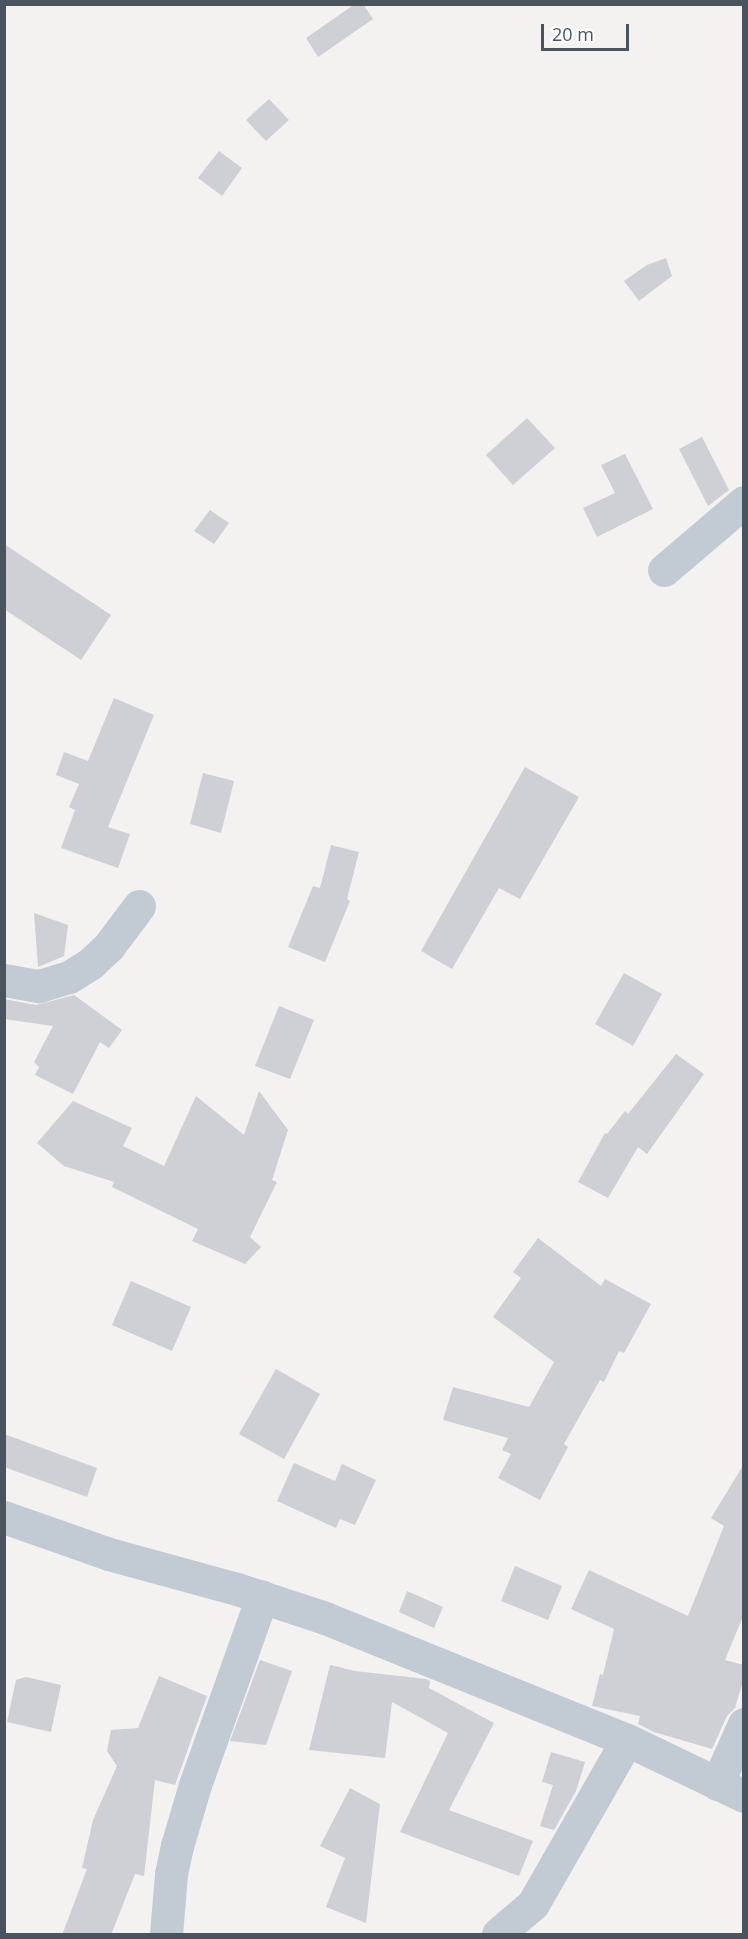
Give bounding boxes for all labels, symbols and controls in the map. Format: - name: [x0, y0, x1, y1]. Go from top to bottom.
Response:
- scale bar: [544, 12, 632, 50]
- text: 20 m: [552, 22, 594, 46]

